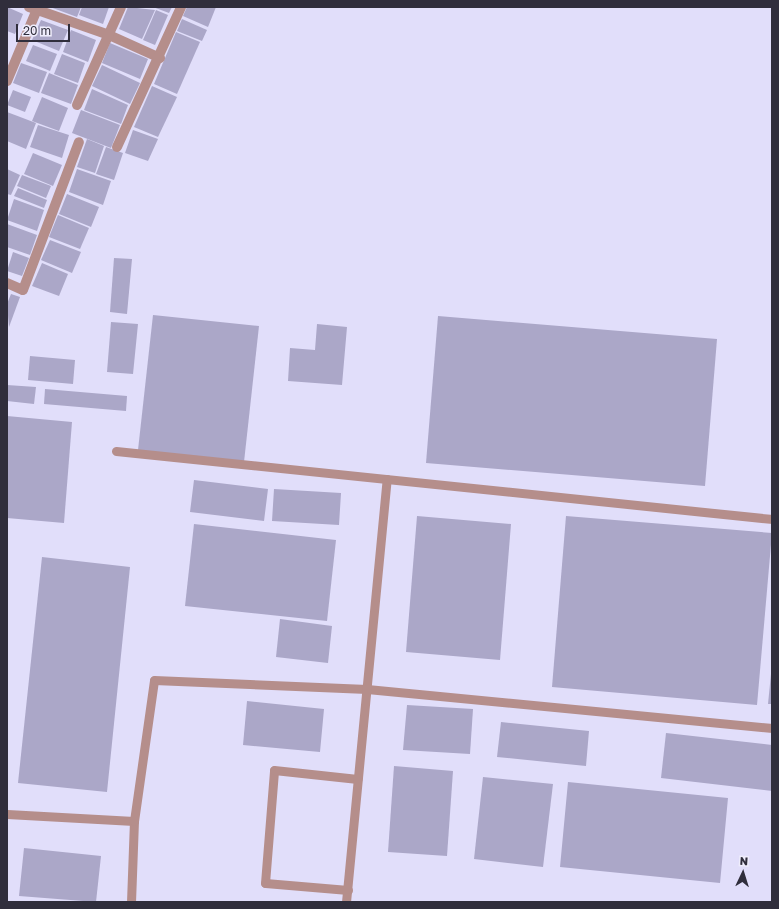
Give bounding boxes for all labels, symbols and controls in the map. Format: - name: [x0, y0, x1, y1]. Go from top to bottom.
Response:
- scale bar: [18, 16, 72, 42]
- text: 20 m: [23, 23, 51, 38]
- north arrow: [723, 853, 763, 893]
- text: N: [739, 854, 749, 867]

